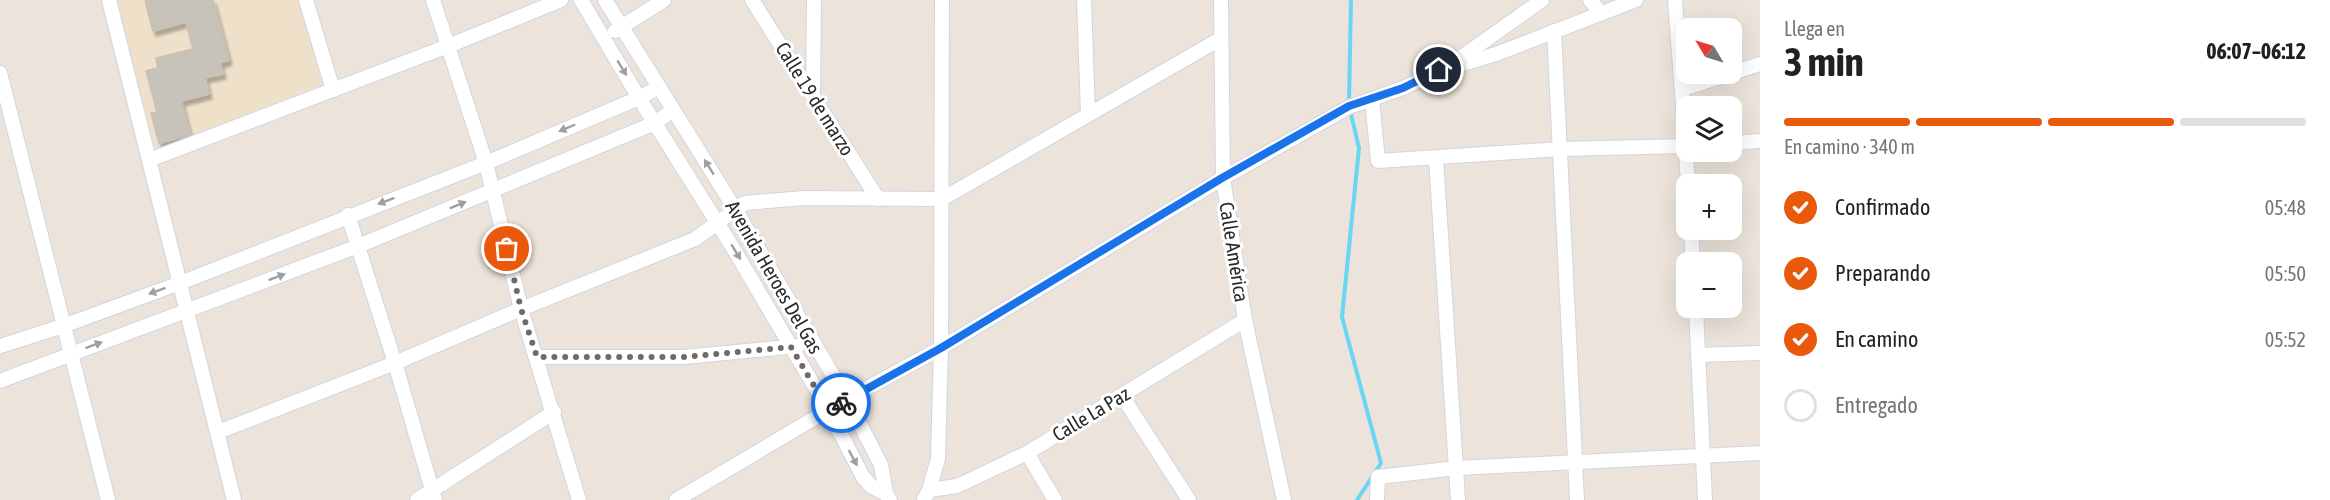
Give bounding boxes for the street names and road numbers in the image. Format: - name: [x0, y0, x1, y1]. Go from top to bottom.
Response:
- street label: Calle 19 de marzo: [771, 38, 859, 160]
- street label: Avenida Heroes Del Gas: [721, 196, 828, 357]
- street label: Calle América: [1215, 200, 1254, 304]
- street label: Calle La Paz: [1048, 382, 1134, 446]

